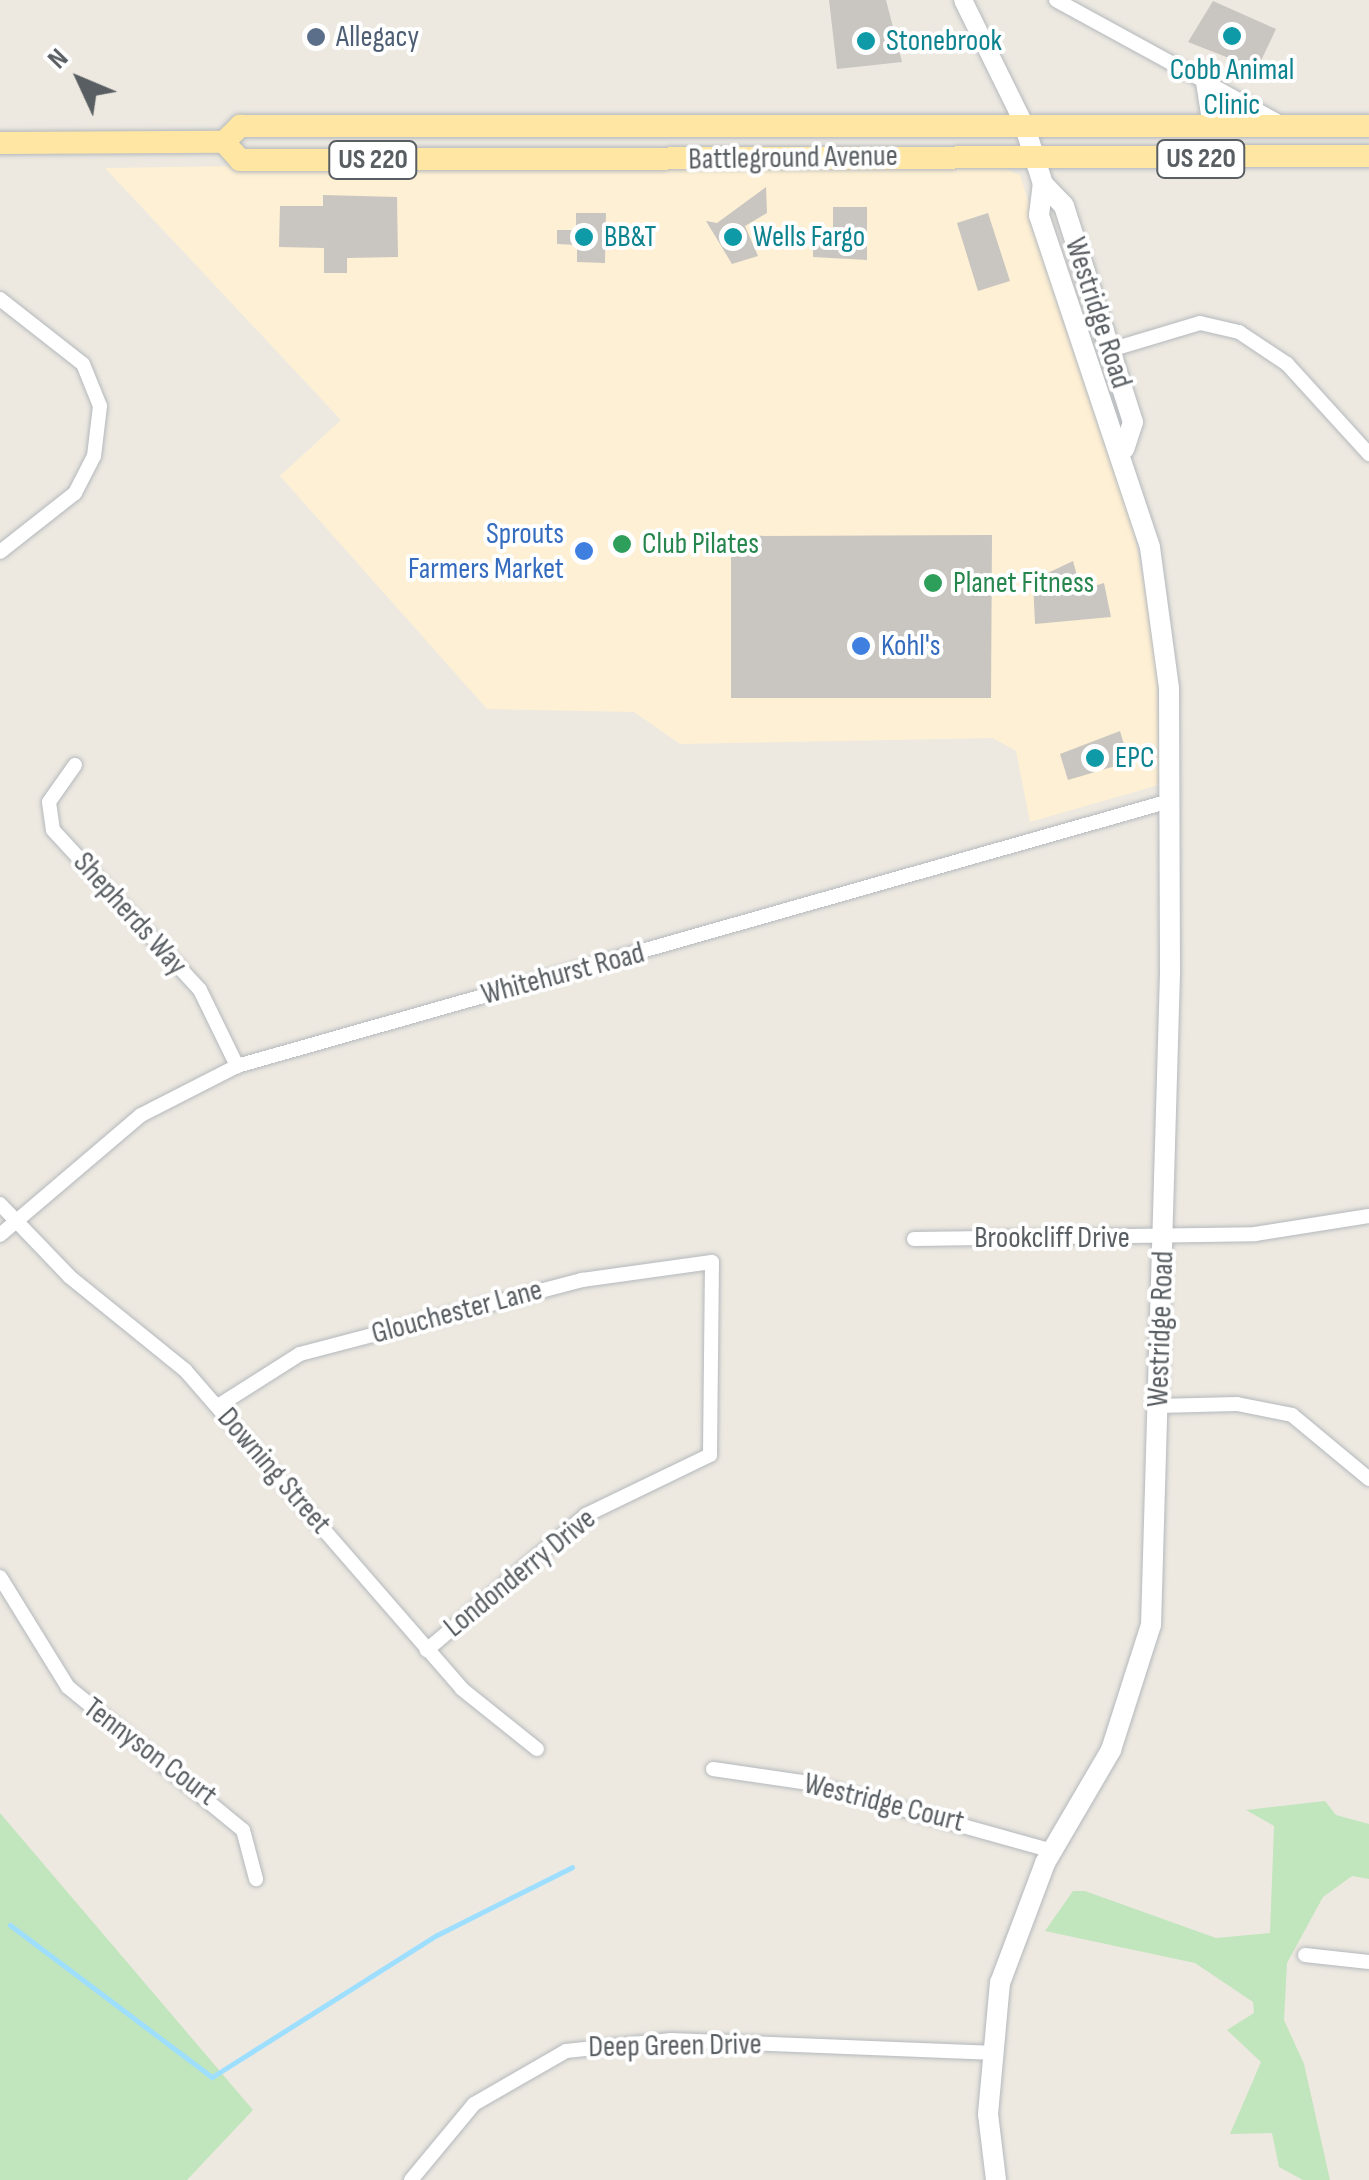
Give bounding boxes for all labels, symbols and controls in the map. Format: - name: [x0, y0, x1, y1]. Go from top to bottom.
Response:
- place label: Allegacy: [336, 19, 419, 55]
- place label: Stonebrook: [886, 23, 1002, 59]
- marker: Cobb Animal Clinic: [1221, 25, 1243, 47]
- marker: Allegacy: [305, 26, 327, 48]
- north arrow: [30, 30, 130, 130]
- marker: Stonebrook: [855, 30, 877, 52]
- text: N: [41, 42, 75, 76]
- place label: Cobb Animal Clinic: [1170, 52, 1294, 122]
- road number: US 220: [1156, 136, 1246, 182]
- road number: US 220: [328, 137, 418, 183]
- street label: Battleground Avenue: [688, 138, 898, 178]
- place label: BB&T: [604, 219, 657, 255]
- place label: Wells Fargo: [753, 219, 865, 255]
- marker: BB&T: [573, 226, 595, 248]
- marker: Wells Fargo: [722, 226, 744, 248]
- street label: Westridge Road: [1057, 233, 1139, 393]
- place label: Sprouts Farmers Market: [408, 516, 564, 586]
- place label: Club Pilates: [642, 526, 759, 562]
- marker: Club Pilates: [611, 533, 633, 555]
- marker: Sprouts Farmers Market: [573, 540, 595, 562]
- place label: Planet Fitness: [953, 565, 1094, 601]
- marker: Planet Fitness: [922, 572, 944, 594]
- place label: Kohl's: [881, 628, 940, 664]
- marker: Kohl's: [850, 635, 872, 657]
- place label: EPC: [1115, 740, 1155, 776]
- marker: EPC: [1084, 747, 1106, 769]
- street label: Shepherds Way: [65, 845, 195, 983]
- street label: Whitehurst Road: [478, 935, 648, 1013]
- street label: Brookcliff Drive: [974, 1220, 1130, 1256]
- street label: Westridge Road: [1140, 1250, 1182, 1408]
- street label: Glouchester Lane: [368, 1272, 546, 1352]
- street label: Downing Street: [209, 1401, 339, 1541]
- street label: Londonderry Drive: [437, 1501, 603, 1645]
- street label: Tennyson Court: [76, 1690, 224, 1814]
- street label: Westridge Court: [800, 1766, 968, 1840]
- street label: Deep Green Drive: [588, 2026, 762, 2066]

